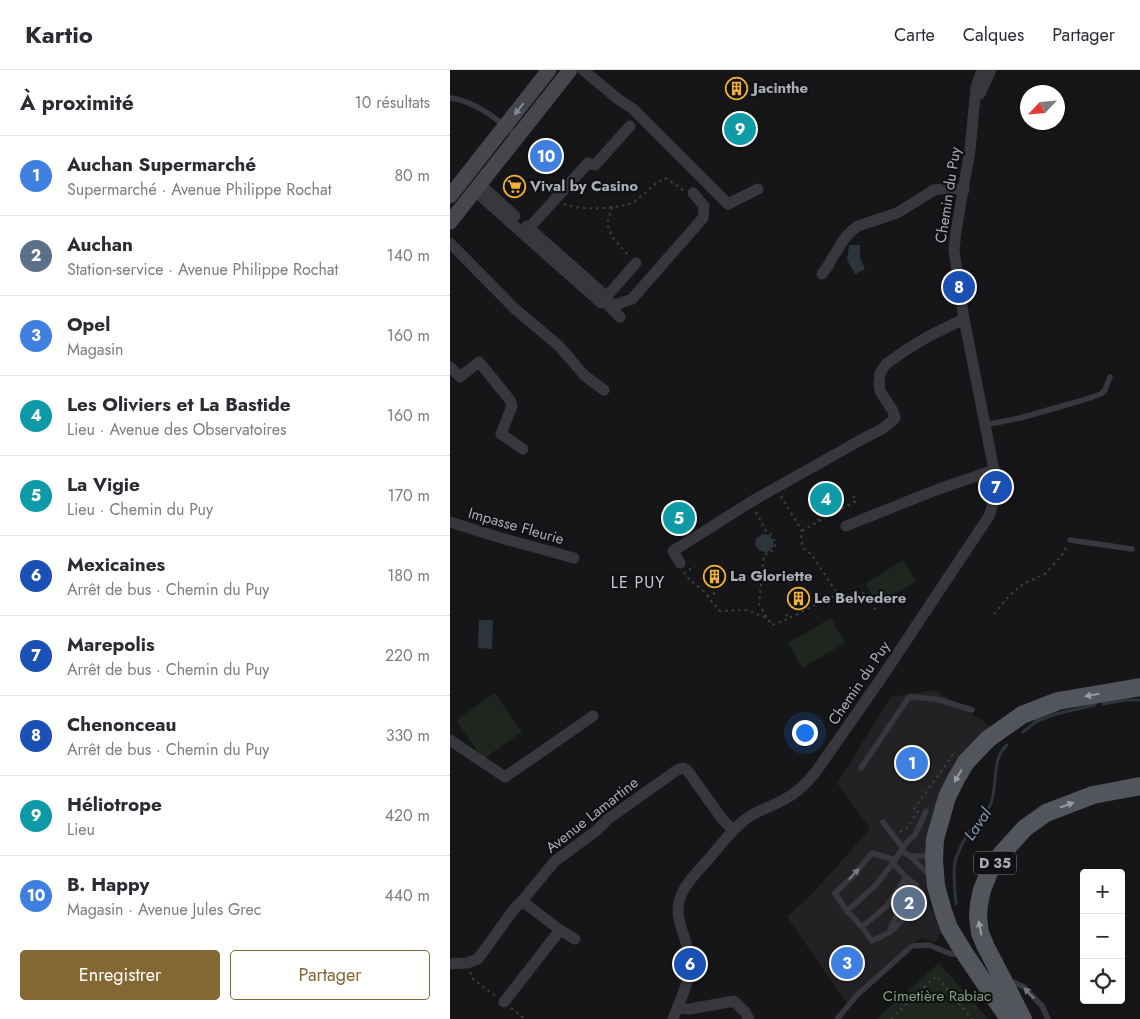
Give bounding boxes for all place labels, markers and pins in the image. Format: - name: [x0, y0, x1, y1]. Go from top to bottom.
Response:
- building icon: Jacinthe: [725, 76, 749, 100]
- place label: Jacinthe: [750, 77, 809, 99]
- pin: 9: [724, 110, 756, 148]
- pin: 10: [530, 137, 562, 175]
- supermarket icon: Vival by Casino: [502, 174, 526, 198]
- place label: Vival by Casino: [529, 175, 638, 197]
- pin: 8: [943, 268, 975, 306]
- pin: 7: [980, 468, 1012, 506]
- pin: 4: [810, 480, 842, 518]
- pin: 5: [663, 499, 695, 537]
- building icon: La Gloriette: [702, 564, 726, 588]
- place label: La Gloriette: [730, 565, 813, 587]
- building icon: Le Belvedere: [786, 586, 810, 610]
- place label: Le Belvedere: [814, 587, 907, 609]
- pin: 1: [896, 744, 928, 782]
- pin: 2: [893, 884, 925, 922]
- pin: 3: [831, 944, 863, 982]
- pin: 6: [674, 945, 706, 983]

